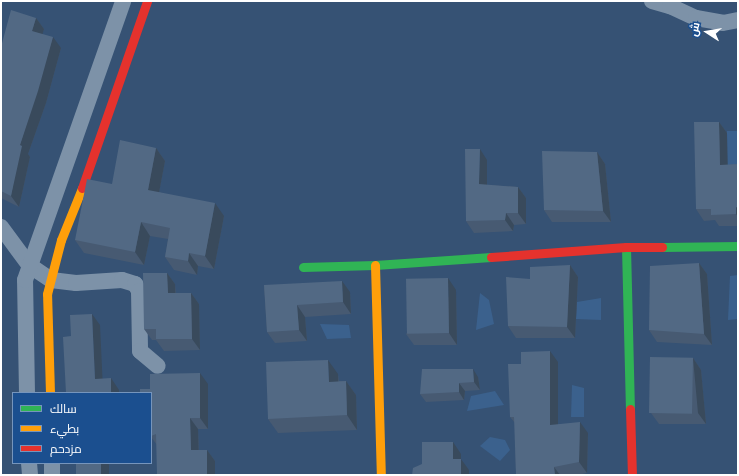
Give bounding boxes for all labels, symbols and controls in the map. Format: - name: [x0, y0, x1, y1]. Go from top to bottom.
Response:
- north arrow: [687, 12, 727, 52]
- text: ش: [687, 21, 703, 38]
- legend: [12, 392, 152, 464]
- text: سالك: [50, 402, 77, 416]
- text: بطيء: [50, 422, 79, 436]
- text: مزدحم: [50, 442, 82, 456]

